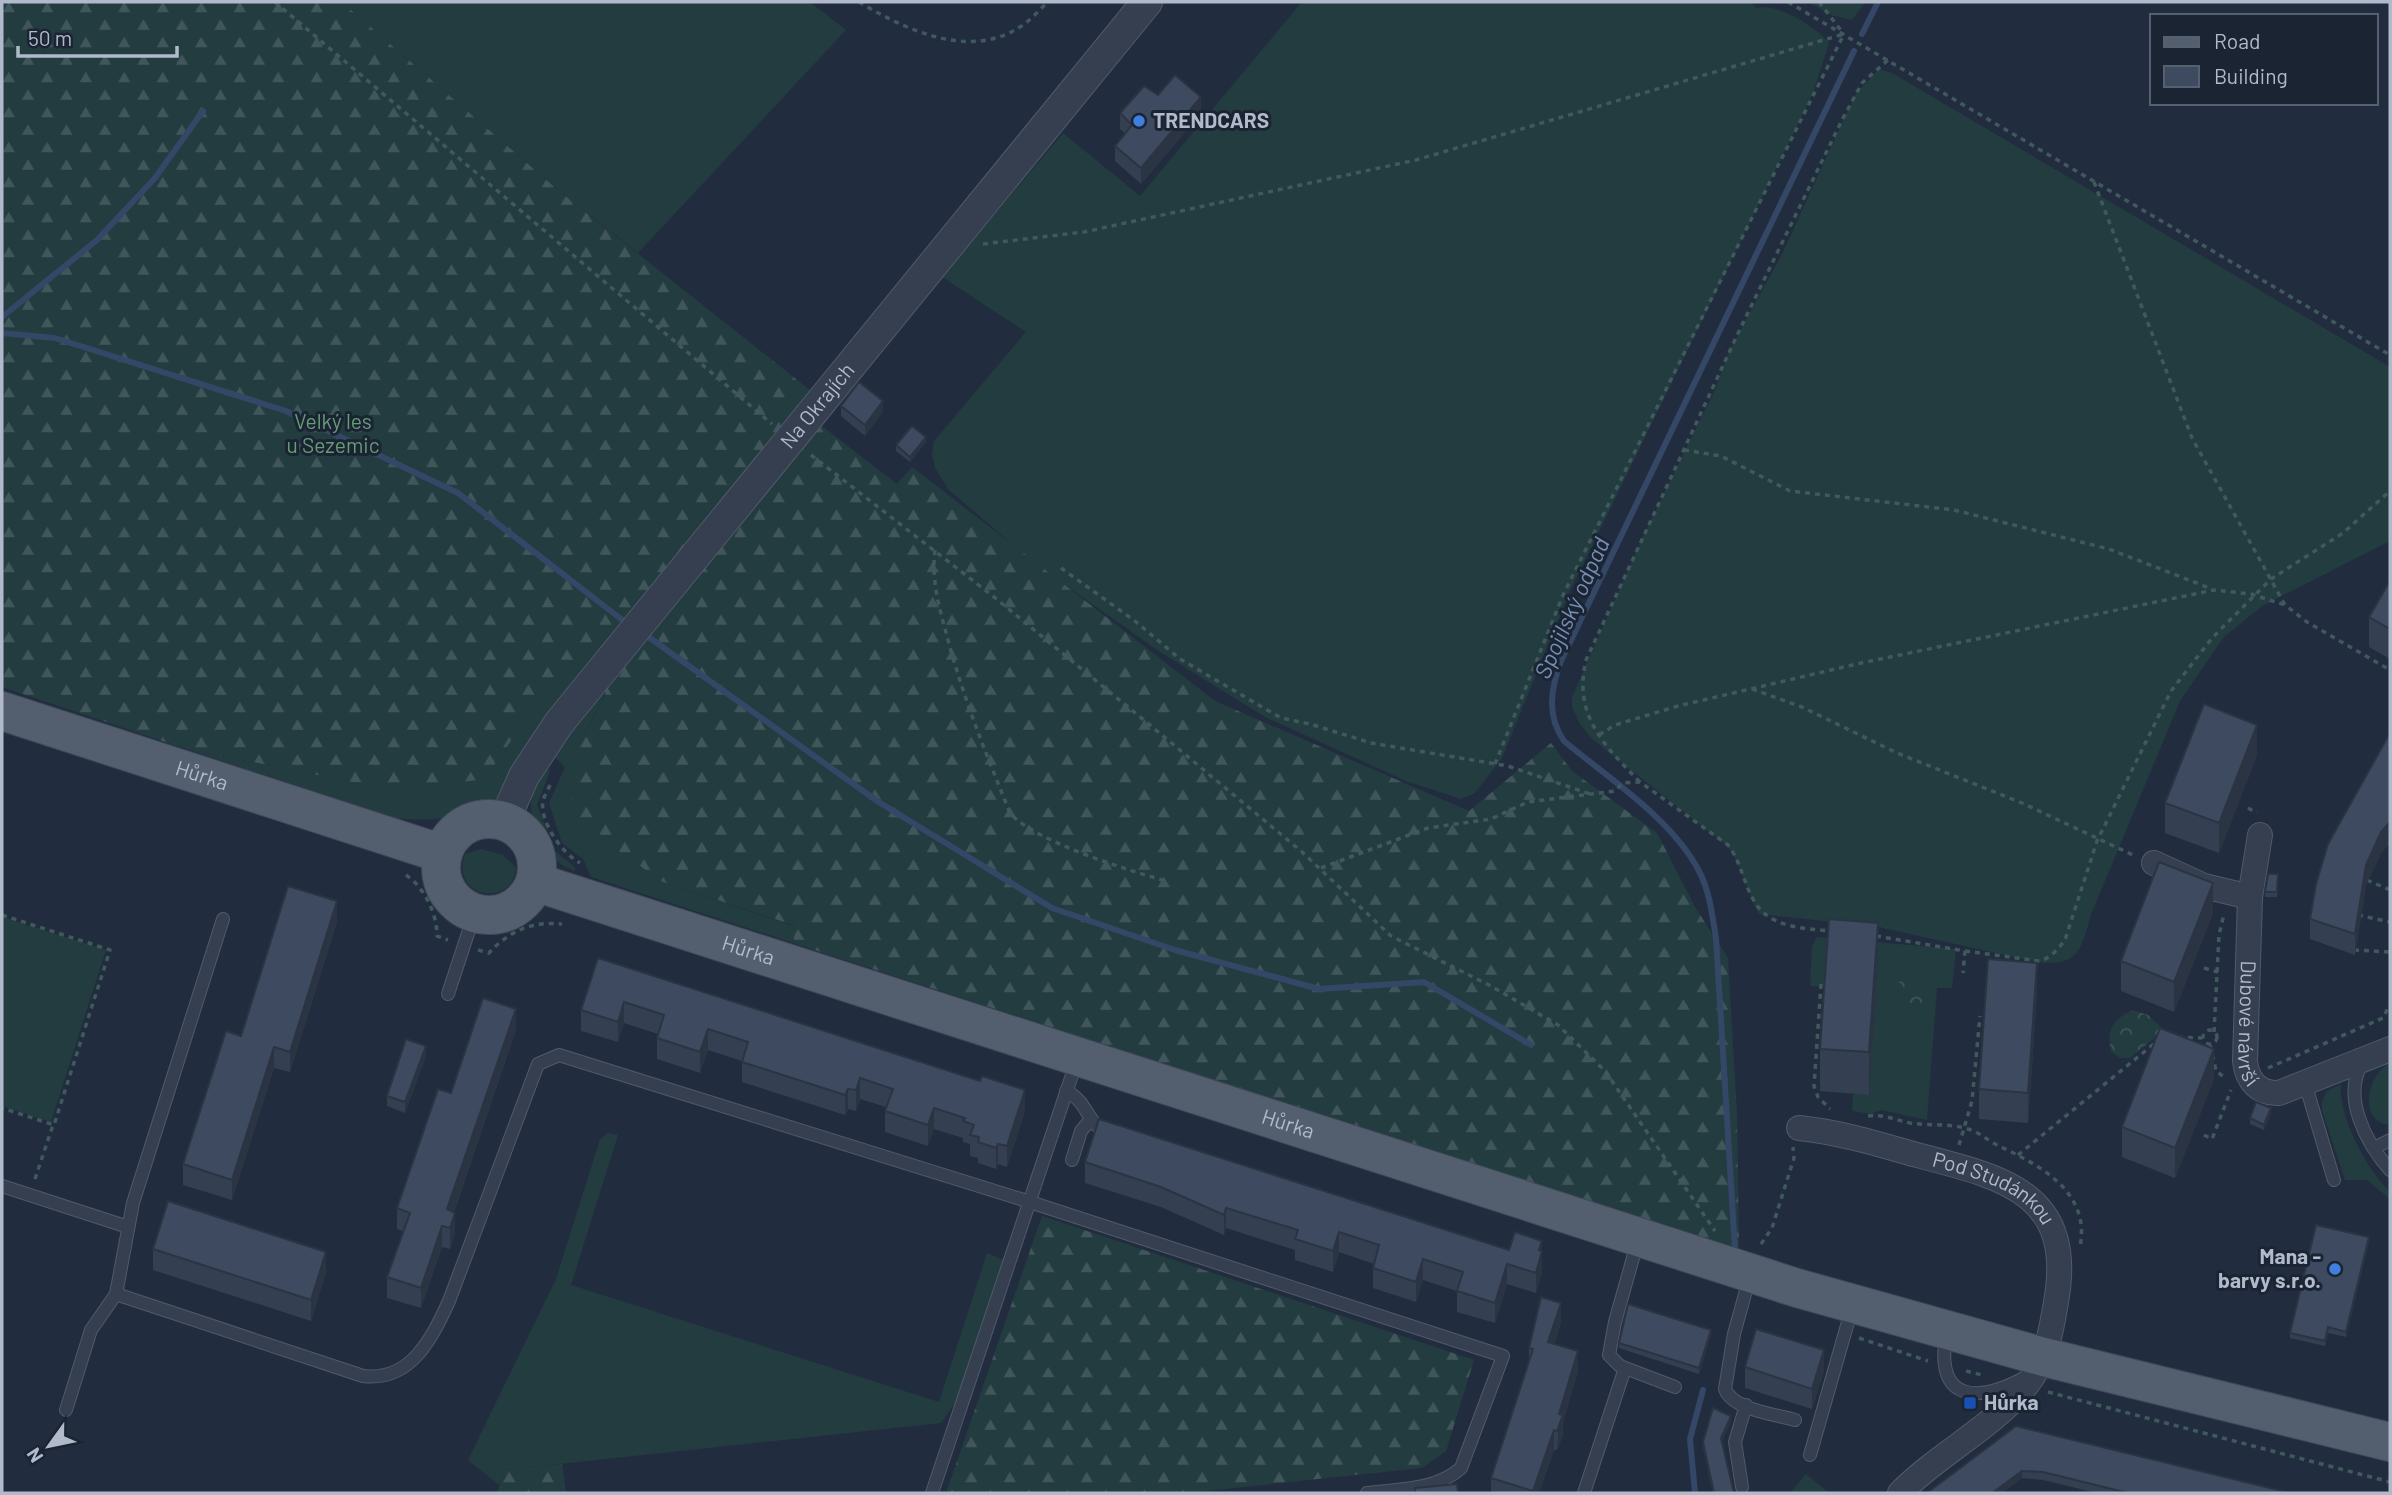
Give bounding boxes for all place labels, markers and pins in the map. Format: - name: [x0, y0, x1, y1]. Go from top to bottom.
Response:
- place label: TRENDCARS: [1153, 107, 1269, 132]
- marker: TRENDCARS: [1131, 113, 1147, 129]
- place label: Mana - barvy s.r.o.: [2218, 1243, 2321, 1292]
- marker: Mana - barvy s.r.o.: [2327, 1261, 2343, 1277]
- place label: Hůrka: [1984, 1389, 2039, 1414]
- marker: Hůrka: [1962, 1395, 1978, 1411]

